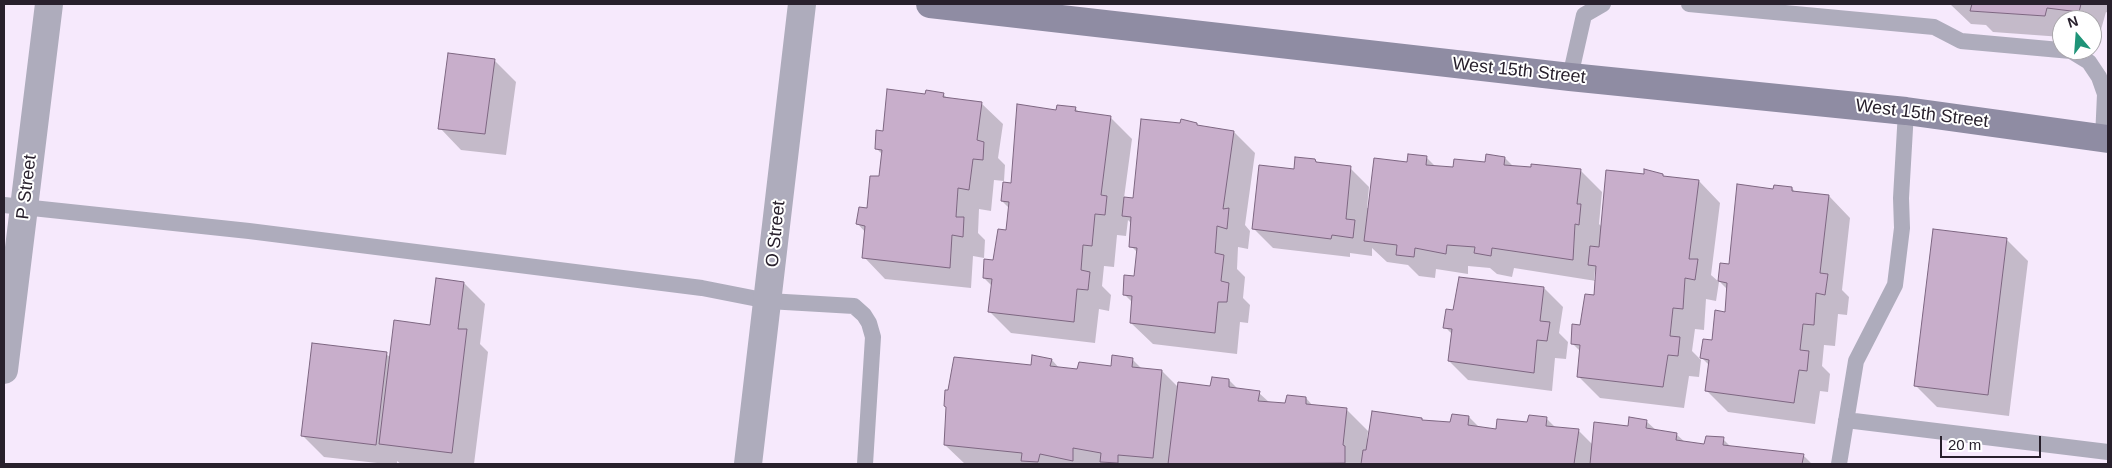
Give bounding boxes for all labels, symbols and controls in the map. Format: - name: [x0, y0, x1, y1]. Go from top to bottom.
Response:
- north arrow: [2052, 10, 2102, 60]
- text: N: [2065, 13, 2080, 31]
- street label: West 15th Street: [1451, 53, 1587, 89]
- street label: West 15th Street: [1854, 95, 1990, 133]
- street label: P Street: [12, 153, 42, 221]
- street label: O Street: [762, 200, 790, 268]
- scale bar: [1942, 426, 2043, 458]
- text: 20 m: [1948, 436, 1981, 453]

